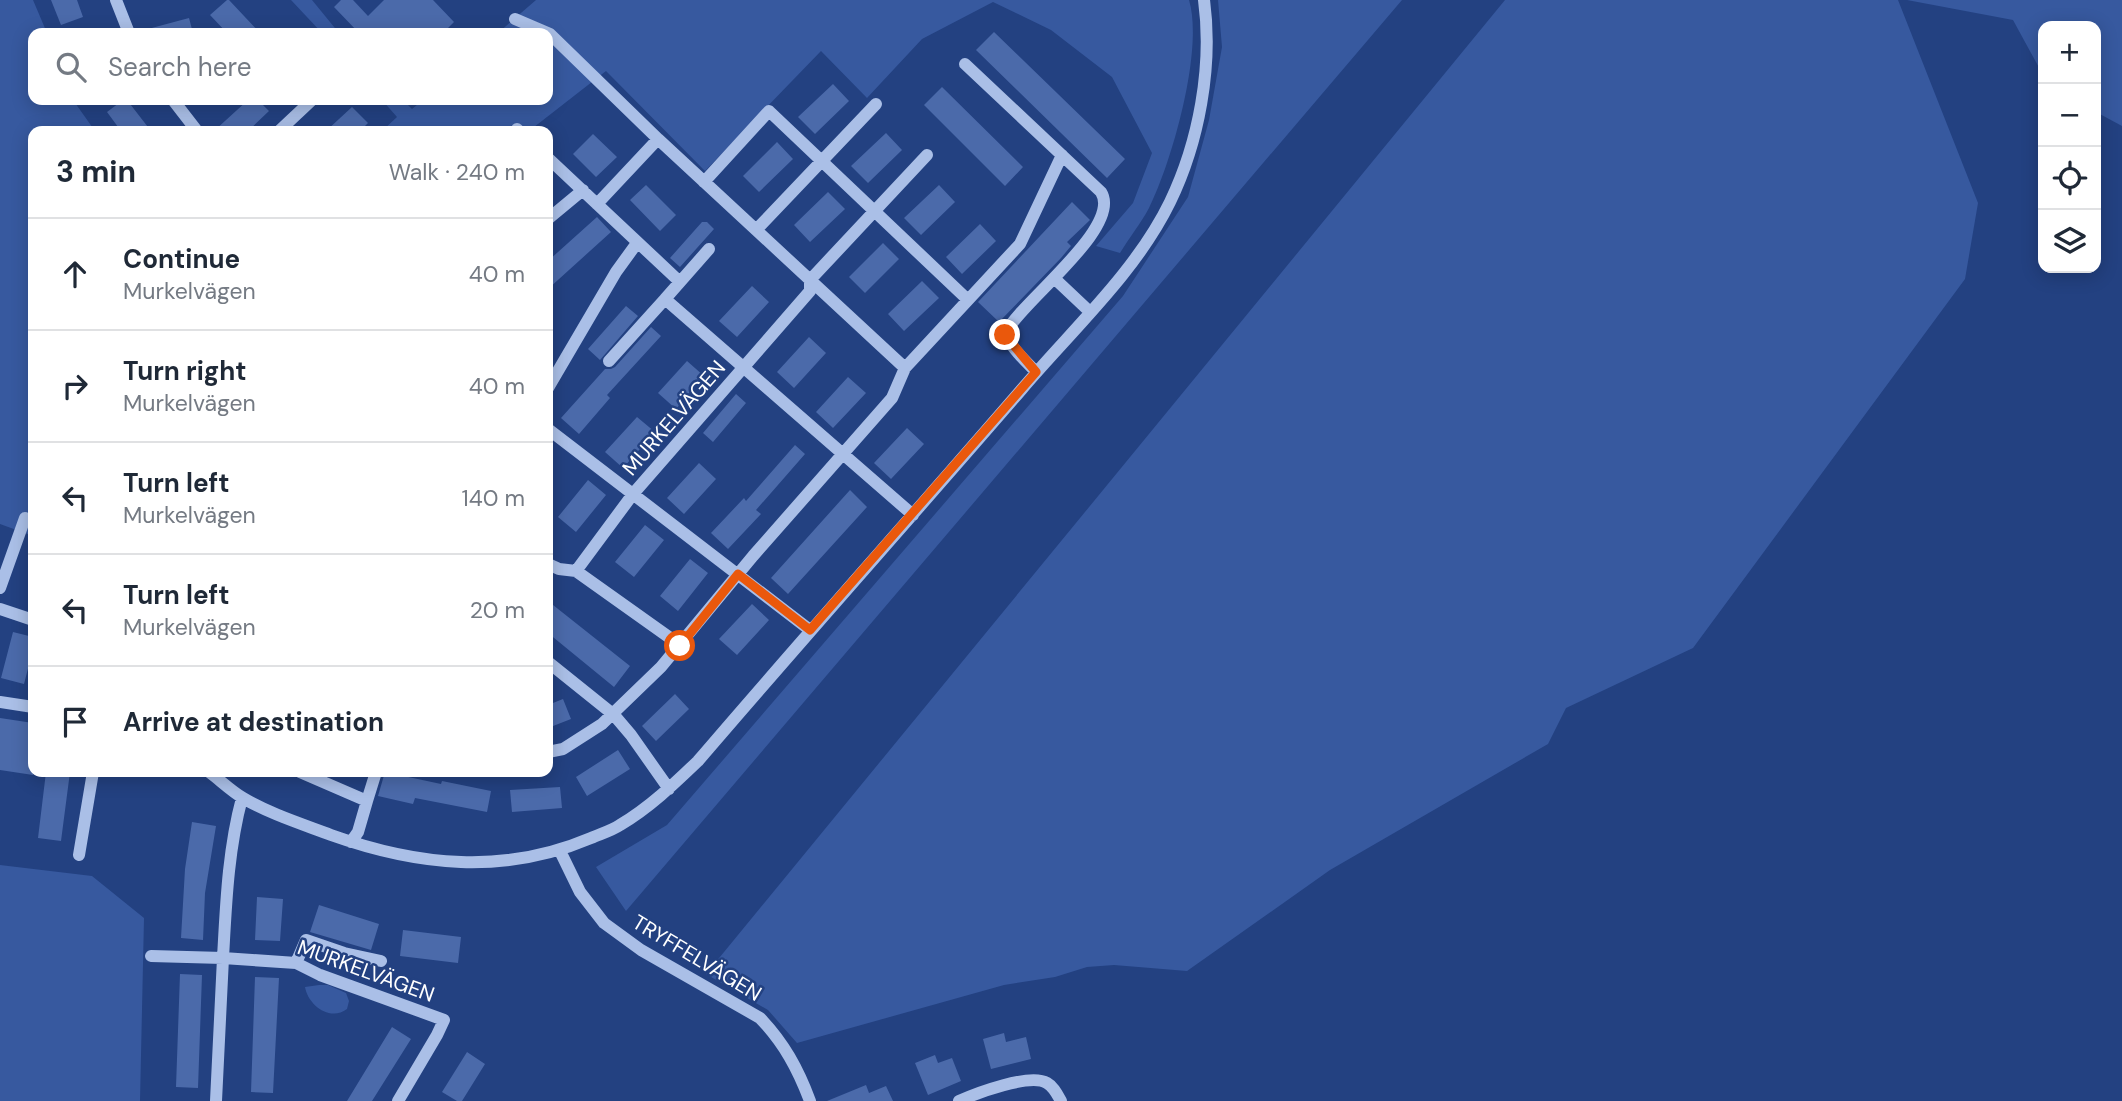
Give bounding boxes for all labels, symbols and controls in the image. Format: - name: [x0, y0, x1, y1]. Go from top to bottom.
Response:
- map controls: [2038, 21, 2101, 273]
- button: +: [2038, 21, 2101, 84]
- search box: [28, 28, 553, 105]
- icon: search: [52, 48, 90, 86]
- text: Search here: [108, 50, 251, 84]
- button: −: [2038, 84, 2101, 147]
- button: locate: [2038, 147, 2101, 210]
- text: 3 min: [56, 152, 136, 191]
- text: Walk · 240 m: [389, 157, 525, 187]
- button: layers: [2038, 210, 2101, 273]
- text: Continue: [123, 242, 240, 276]
- icon: ahead: [56, 255, 94, 293]
- text: 40 m: [469, 259, 525, 289]
- text: Murkelvägen: [123, 276, 256, 306]
- route end: [989, 319, 1020, 350]
- text: Turn right: [123, 354, 247, 388]
- street label: MURKELVÄGEN: [616, 354, 732, 482]
- icon: right: [56, 367, 94, 405]
- text: 40 m: [469, 371, 525, 401]
- text: Murkelvägen: [123, 388, 256, 418]
- text: Turn left: [123, 466, 230, 500]
- icon: left: [56, 479, 94, 517]
- text: 140 m: [462, 483, 525, 513]
- text: Murkelvägen: [123, 500, 256, 530]
- text: Turn left: [123, 578, 230, 612]
- icon: left: [56, 591, 94, 629]
- text: 20 m: [470, 595, 525, 625]
- text: Murkelvägen: [123, 612, 256, 642]
- route start: [664, 630, 695, 661]
- icon: arrive: [56, 703, 94, 741]
- text: Arrive at destination: [123, 705, 384, 739]
- street label: TRYFFELVÄGEN: [627, 908, 767, 1008]
- street label: MURKELVÄGEN: [294, 933, 438, 1009]

